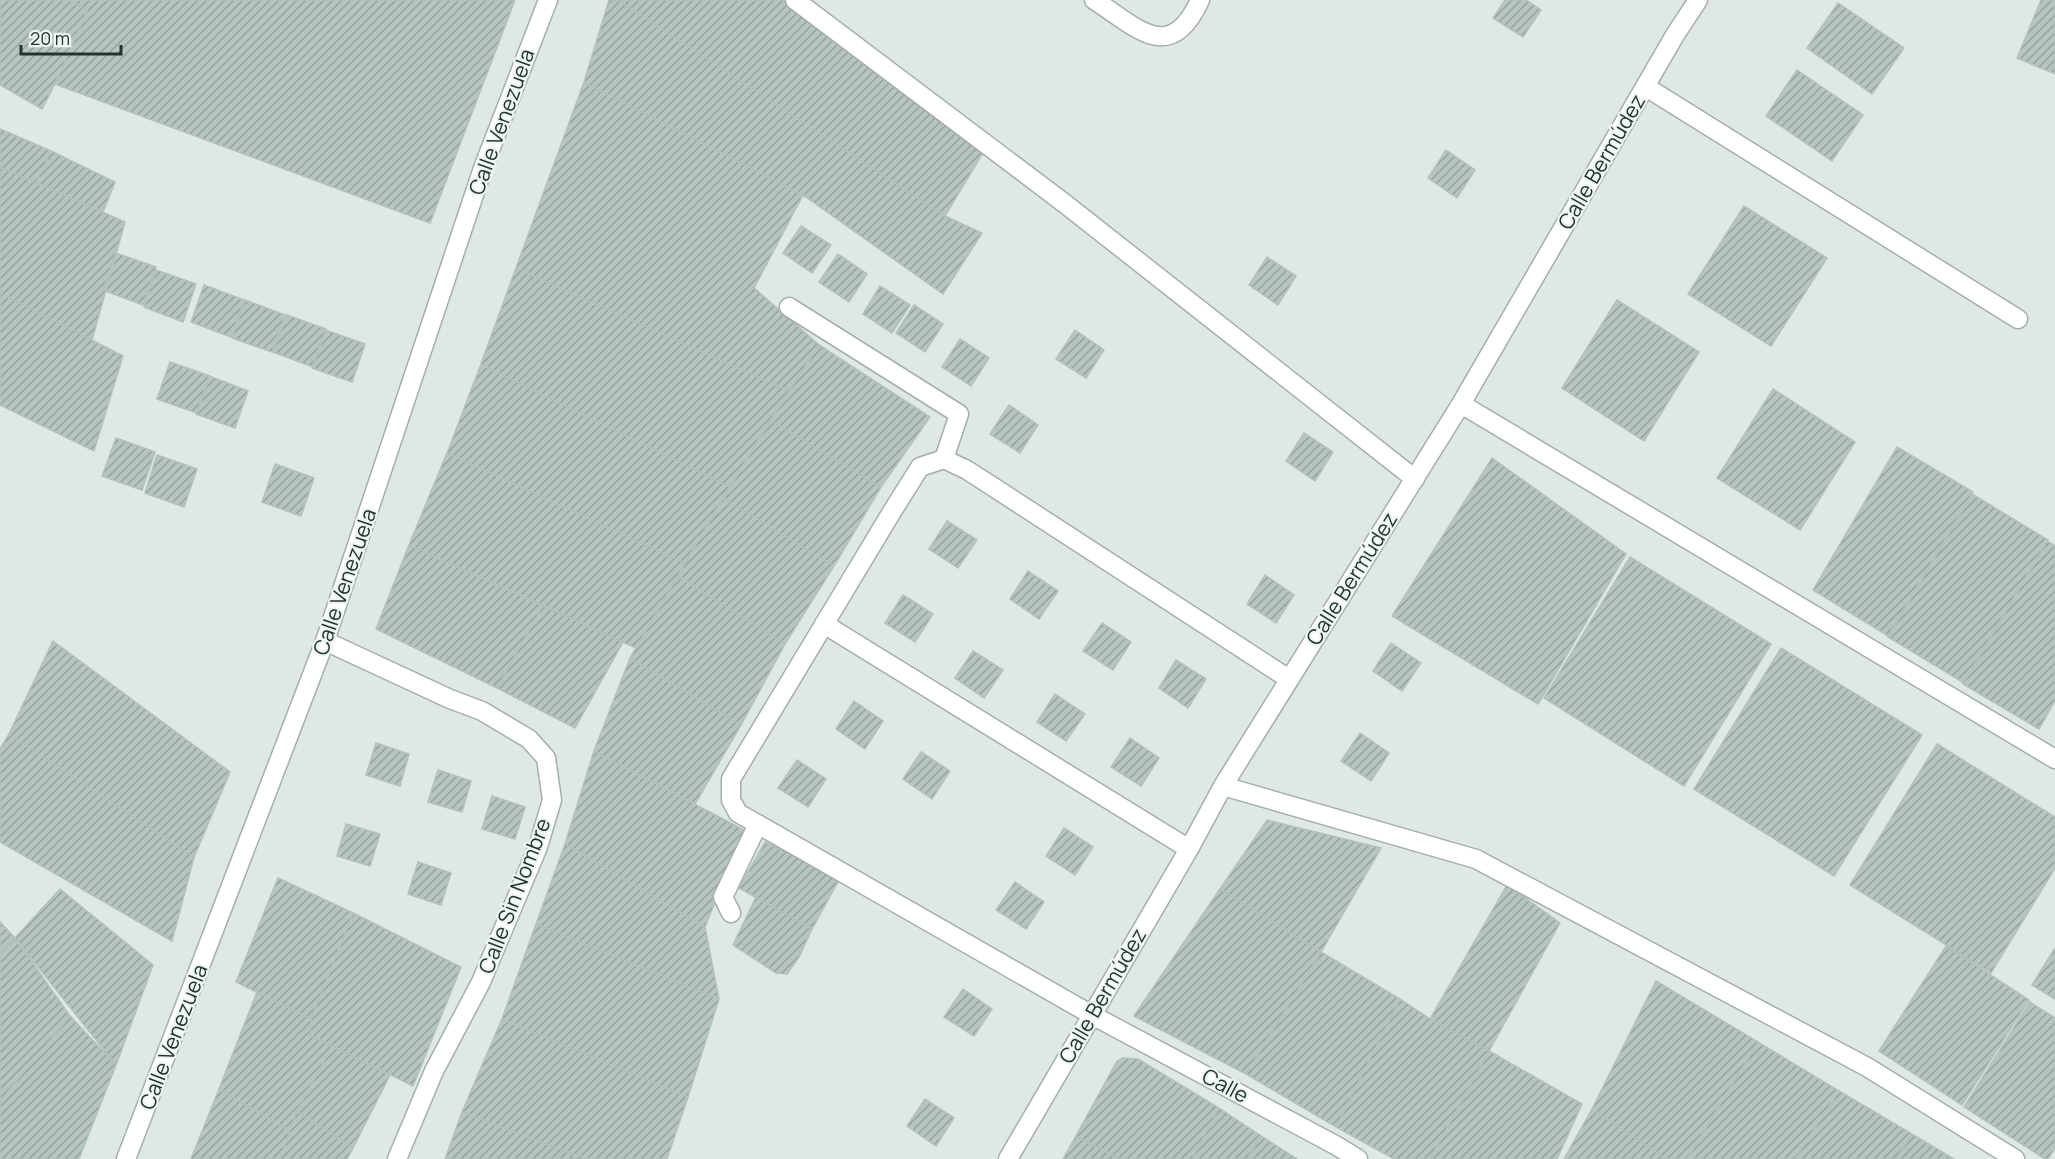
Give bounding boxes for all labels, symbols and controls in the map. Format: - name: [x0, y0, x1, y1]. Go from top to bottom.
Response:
- scale bar: [21, 18, 122, 56]
- text: 20 m: [30, 26, 70, 50]
- street label: Calle Venezuela: [462, 45, 540, 199]
- street label: Calle Bermúdez: [1551, 89, 1651, 234]
- street label: Calle Venezuela: [306, 505, 382, 659]
- street label: Calle Bermúdez: [1299, 507, 1403, 650]
- street label: Calle Sin Nombre: [472, 814, 557, 977]
- street label: Calle Bermúdez: [1052, 923, 1152, 1068]
- street label: Calle Venezuela: [132, 960, 214, 1113]
- street label: Calle: [1197, 1061, 1254, 1109]

